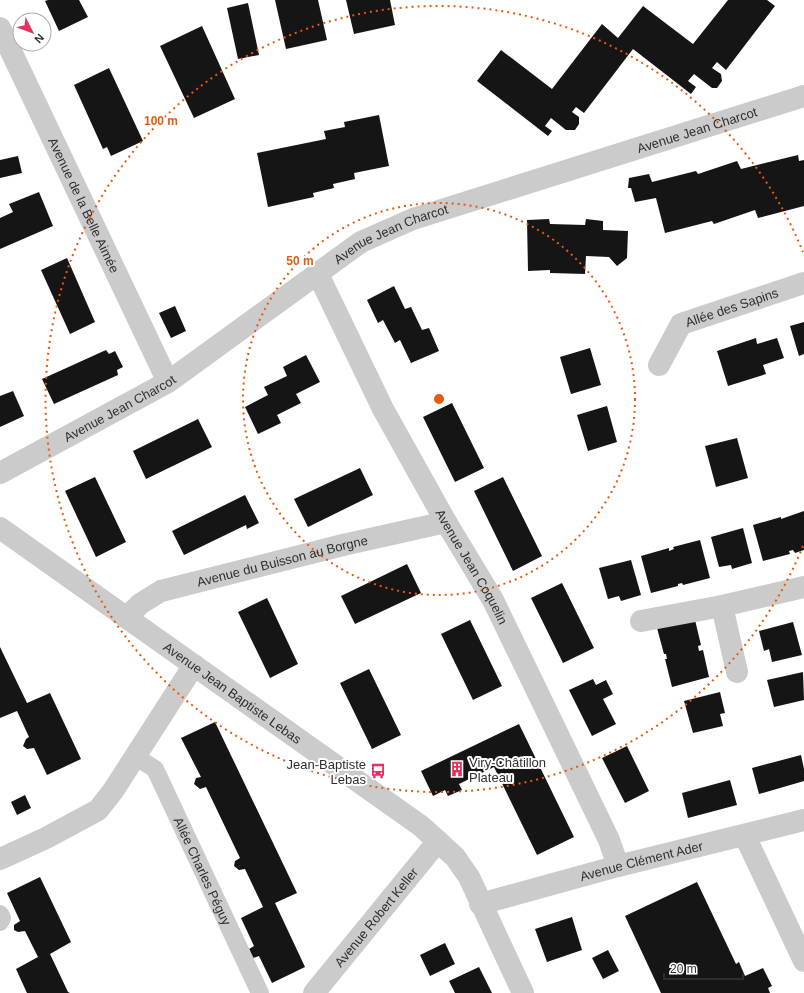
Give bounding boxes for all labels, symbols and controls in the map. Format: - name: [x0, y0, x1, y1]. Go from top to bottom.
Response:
- north arrow: [12, 12, 52, 52]
- text: N: [32, 32, 47, 46]
- street label: Avenue Jean Charcot: [635, 104, 759, 156]
- text: 100 m: [144, 114, 178, 128]
- street label: Avenue de la Belle Aimée: [45, 135, 122, 275]
- street label: Avenue Jean Charcot: [331, 201, 450, 267]
- text: 50 m: [286, 254, 314, 268]
- street label: Allée des Sapins: [684, 285, 781, 330]
- street label: Avenue Jean Charcot: [61, 372, 179, 445]
- centre of rings: [432, 392, 446, 406]
- street label: Avenue Jean Coquelin: [432, 507, 511, 627]
- street label: Avenue du Buisson au Borgne: [195, 533, 369, 590]
- street label: Avenue Jean Baptiste Lebas: [160, 639, 305, 747]
- place label: Viry-Châtillon Plateau: [469, 755, 546, 785]
- place label: Jean-Baptiste Lebas: [287, 757, 366, 787]
- building icon: Viry-Châtillon Plateau: [448, 760, 466, 778]
- bus stop icon: Jean-Baptiste Lebas: [369, 762, 387, 780]
- street label: Allée Charles Péguy: [171, 815, 234, 928]
- street label: Avenue Clément Ader: [578, 838, 705, 884]
- street label: Avenue Robert Keller: [332, 864, 422, 970]
- scale bar: [664, 955, 743, 981]
- text: 20 m: [670, 962, 697, 976]

